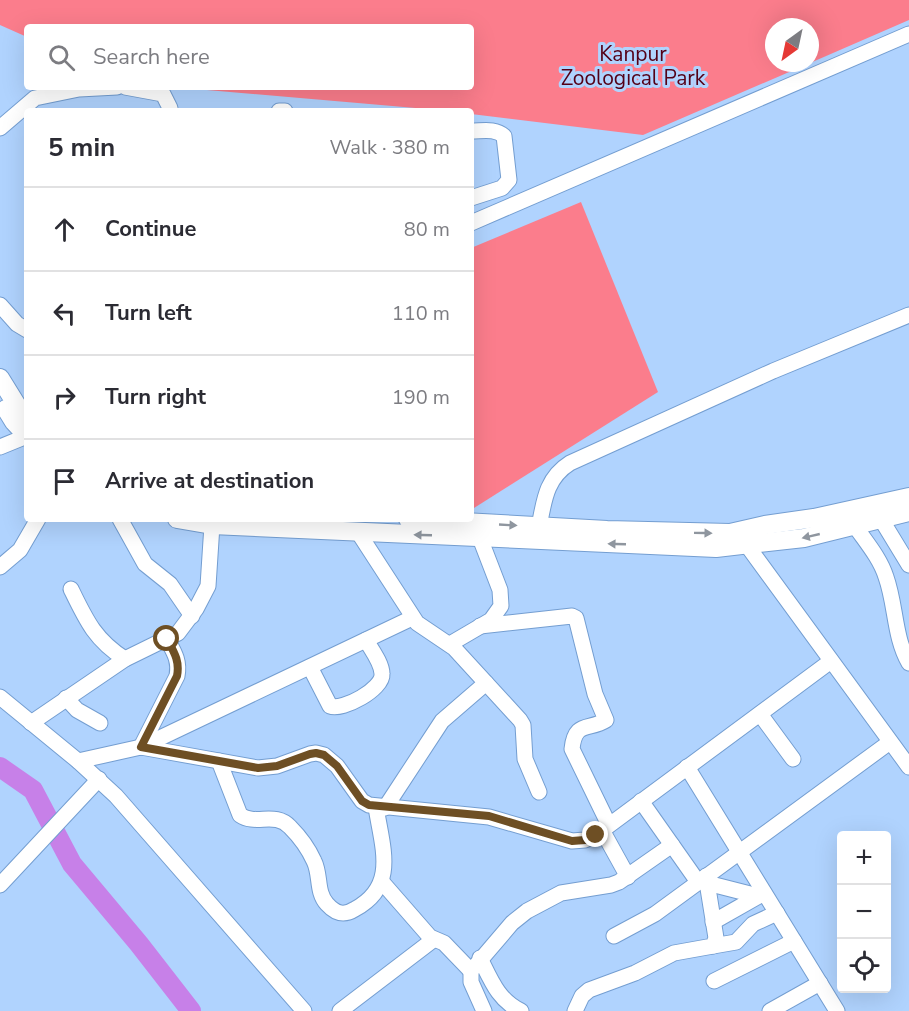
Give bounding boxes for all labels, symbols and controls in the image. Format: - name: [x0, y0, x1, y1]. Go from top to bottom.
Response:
- north arrow: [765, 18, 819, 72]
- search box: [24, 24, 474, 90]
- park label: Kanpur Zoological Park: [561, 40, 706, 92]
- icon: search: [45, 41, 78, 74]
- text: Search here: [93, 42, 210, 72]
- text: 5 min: [48, 130, 115, 165]
- text: Walk · 380 m: [330, 134, 450, 161]
- icon: ahead: [48, 213, 81, 246]
- text: Continue: [105, 214, 196, 244]
- text: 80 m: [404, 216, 450, 243]
- icon: left: [48, 297, 81, 330]
- text: Turn left: [105, 298, 192, 328]
- text: 110 m: [392, 300, 450, 327]
- icon: right: [48, 381, 81, 414]
- text: Turn right: [105, 382, 206, 412]
- text: 190 m: [392, 384, 450, 411]
- icon: arrive: [48, 465, 81, 498]
- text: Arrive at destination: [105, 466, 314, 496]
- one-way arrow: [499, 520, 518, 530]
- one-way arrow: [693, 528, 712, 538]
- one-way arrow: [413, 531, 432, 540]
- one-way arrow: [802, 532, 821, 541]
- one-way arrow: [608, 540, 627, 549]
- route start: [153, 625, 179, 651]
- route end: [582, 821, 608, 847]
- map controls: [837, 831, 891, 993]
- button: +: [837, 831, 891, 885]
- button: −: [837, 885, 891, 939]
- button: locate: [837, 939, 891, 993]

